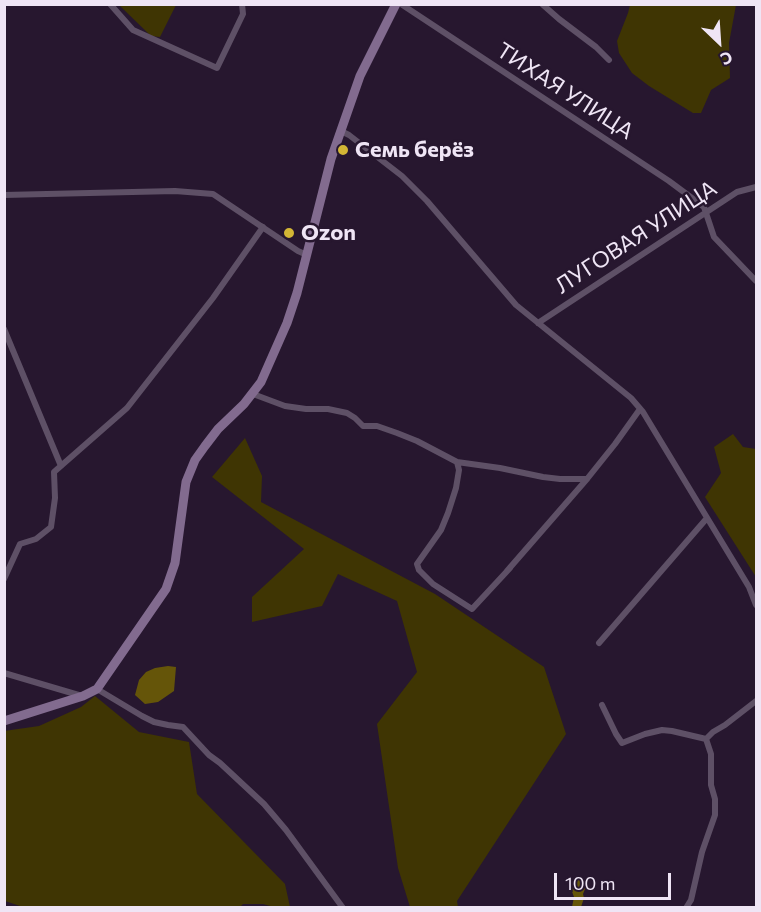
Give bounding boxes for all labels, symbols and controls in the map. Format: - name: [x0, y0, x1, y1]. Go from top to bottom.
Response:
- north arrow: [689, 12, 749, 72]
- street label: ТИХАЯ УЛИЦА: [492, 37, 638, 145]
- text: С: [718, 48, 736, 70]
- place label: Семь берёз: [355, 137, 474, 163]
- marker: Семь берёз: [336, 143, 350, 157]
- street label: ЛУГОВАЯ УЛИЦА: [550, 175, 722, 299]
- place label: Ozon: [301, 220, 356, 246]
- marker: Ozon: [282, 226, 296, 240]
- scale bar: [557, 861, 674, 899]
- text: 100 m: [565, 872, 615, 894]

